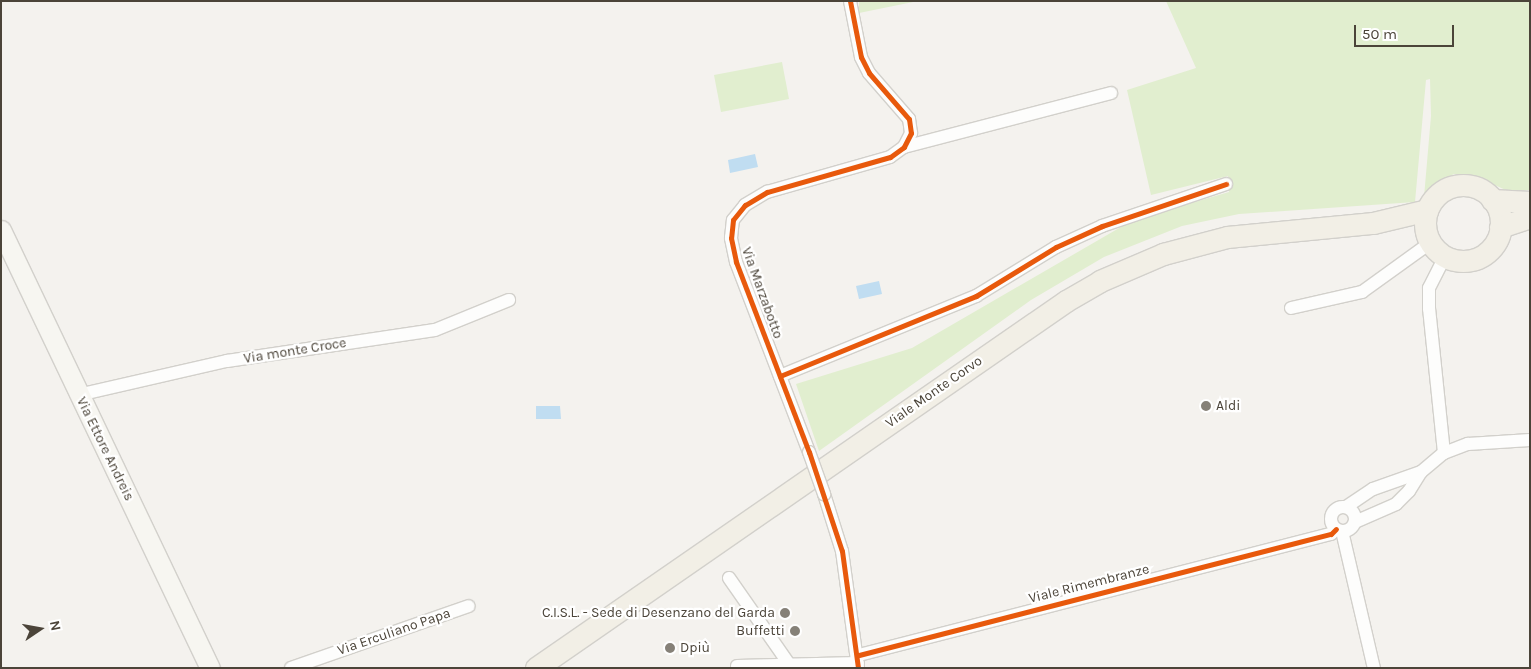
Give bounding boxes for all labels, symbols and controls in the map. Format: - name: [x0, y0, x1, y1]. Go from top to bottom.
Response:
- scale bar: [1356, 15, 1456, 47]
- text: 50 m: [1362, 25, 1397, 43]
- street label: Via Marzabotto: [738, 245, 786, 341]
- street label: Via monte Croce: [242, 335, 348, 367]
- street label: Viale Monte Corvo: [883, 352, 985, 432]
- street label: Via Ettore Andreis: [73, 394, 137, 504]
- place label: Aldi: [1216, 398, 1240, 414]
- marker: Aldi: [1200, 400, 1212, 412]
- street label: Viale Rimembranze: [1027, 561, 1151, 607]
- north arrow: [15, 604, 65, 654]
- street label: Via Erculiano Papa: [335, 605, 453, 659]
- place label: C.I.S.L. - Sede di Desenzano del Garda: [542, 605, 775, 621]
- marker: C.I.S.L. - Sede di Desenzano del Garda: [779, 607, 791, 619]
- text: N: [46, 619, 65, 632]
- place label: Buffetti: [736, 623, 785, 639]
- marker: Buffetti: [789, 625, 801, 637]
- place label: Dpiù: [680, 640, 710, 656]
- marker: Dpiù: [664, 642, 676, 654]

